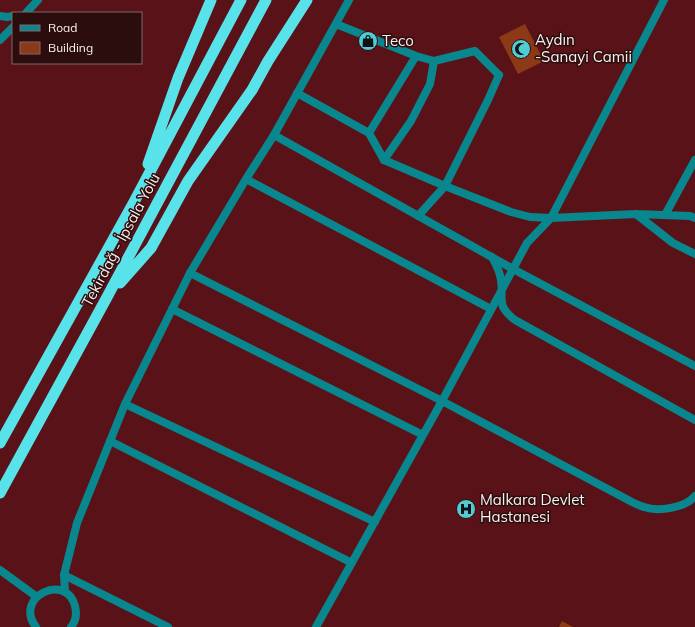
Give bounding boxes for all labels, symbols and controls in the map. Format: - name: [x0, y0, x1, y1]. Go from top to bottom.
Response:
- legend: [12, 12, 142, 64]
- text: Road: [48, 20, 77, 35]
- shop icon: Teco: [357, 30, 379, 52]
- place label: Aydın -Sanayi Camii: [535, 30, 632, 66]
- place label: Teco: [382, 31, 414, 50]
- mosque icon: Aydın -Sanayi Camii: [510, 38, 532, 60]
- text: Building: [48, 40, 93, 55]
- street label: Tekirdağ - İpsala Yolu: [77, 170, 164, 310]
- place label: Malkara Devlet Hastanesi: [480, 490, 585, 526]
- hospital icon: Malkara Devlet Hastanesi: [455, 498, 477, 520]

